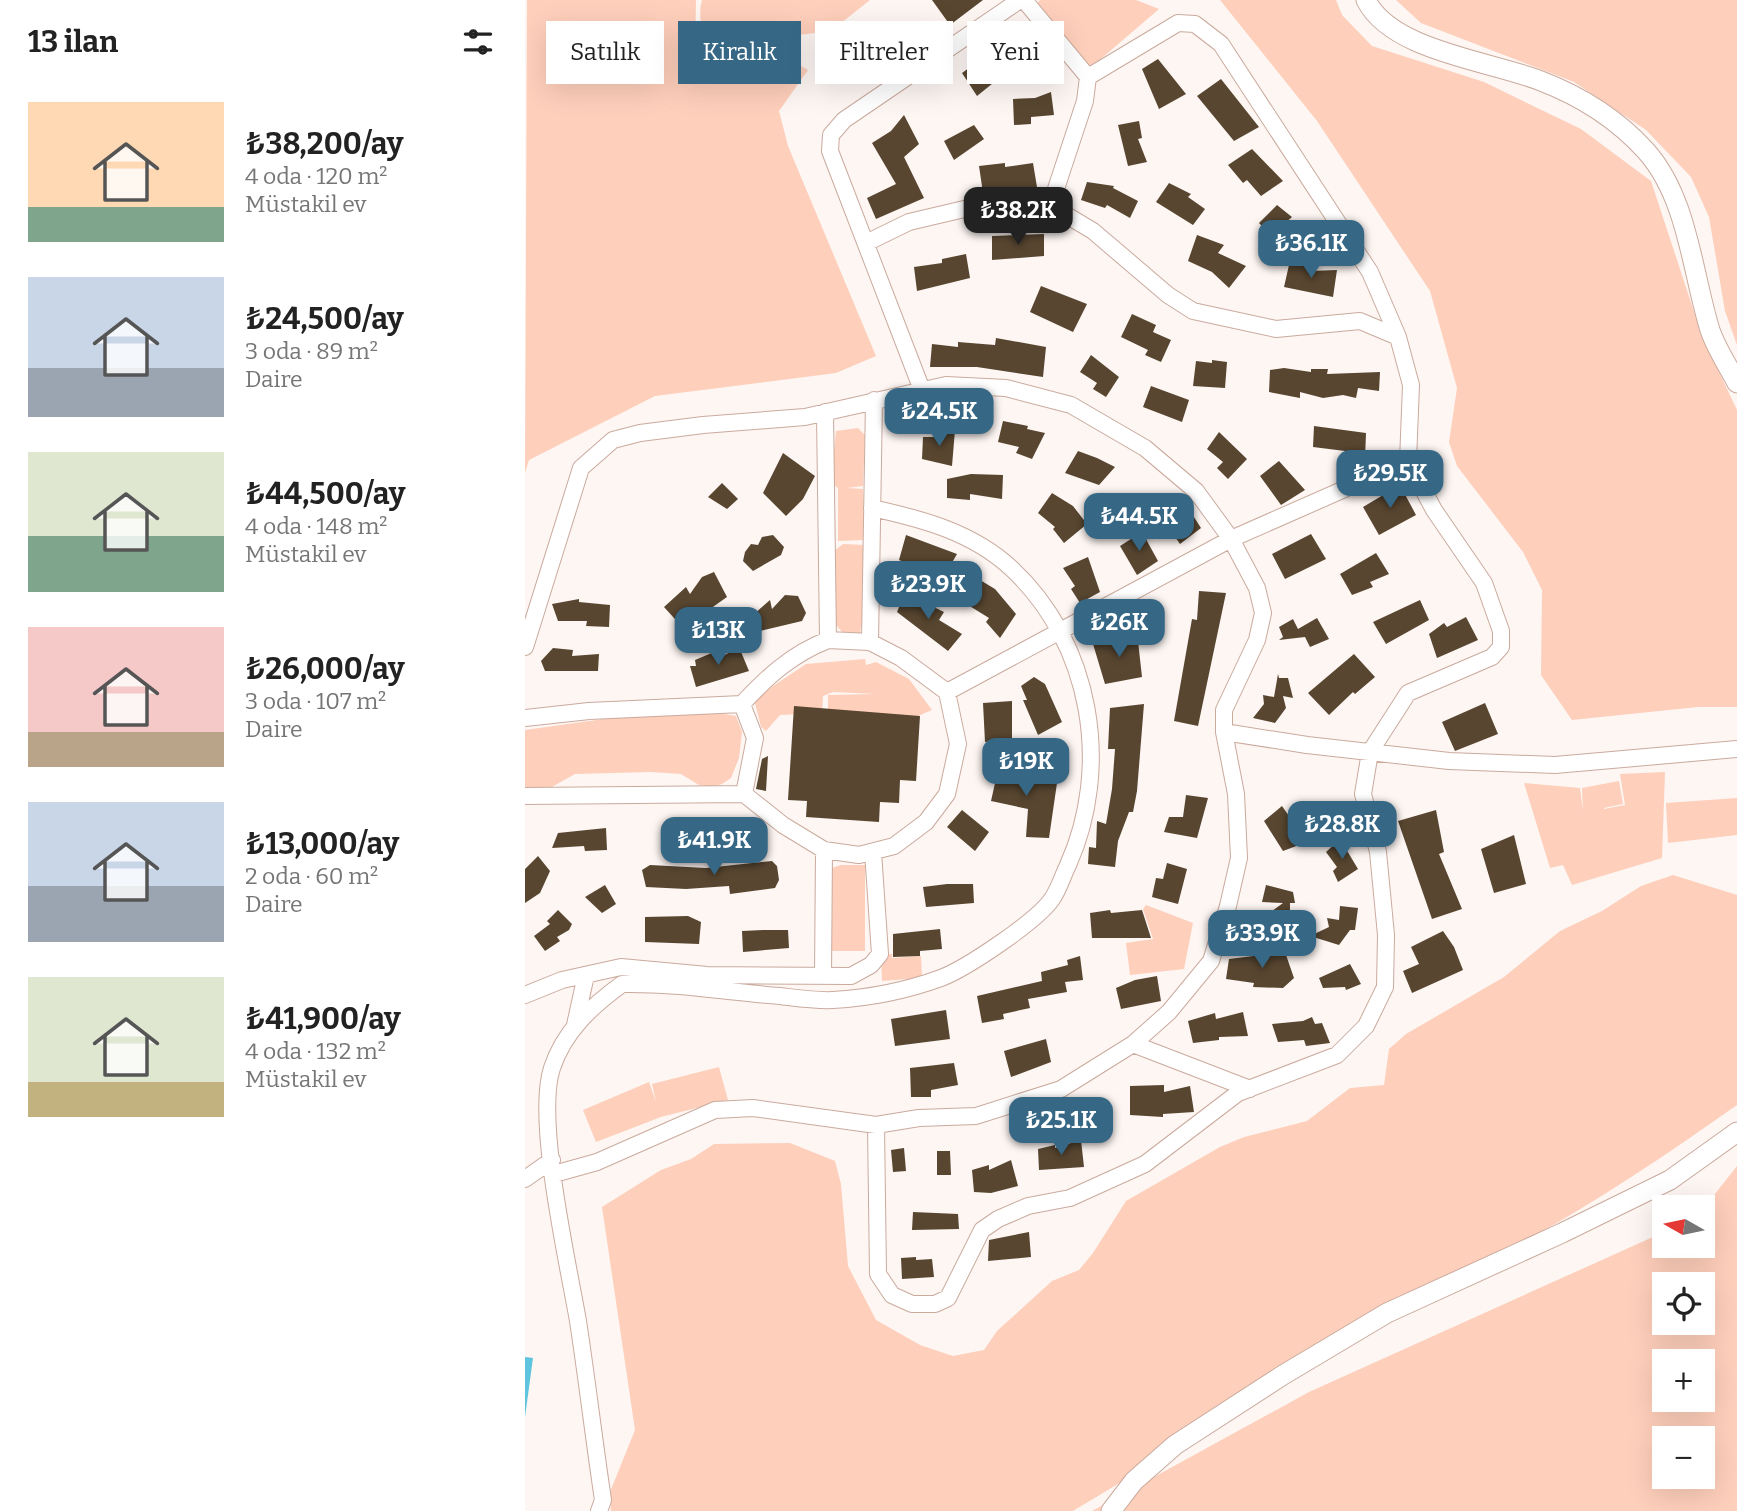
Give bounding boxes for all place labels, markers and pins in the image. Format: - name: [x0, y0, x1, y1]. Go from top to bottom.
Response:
- pin: ₺38.2K: [961, 188, 1075, 247]
- pin: ₺36.1K: [1254, 220, 1368, 280]
- pin: ₺24.5K: [882, 388, 996, 448]
- pin: ₺29.5K: [1333, 450, 1447, 510]
- pin: ₺44.5K: [1082, 494, 1196, 553]
- pin: ₺23.9K: [871, 562, 985, 621]
- pin: ₺26K: [1078, 600, 1160, 659]
- pin: ₺13K: [677, 608, 759, 667]
- pin: ₺19K: [985, 738, 1067, 798]
- pin: ₺28.8K: [1285, 802, 1399, 861]
- pin: ₺41.9K: [657, 818, 771, 877]
- pin: ₺33.9K: [1205, 911, 1319, 970]
- pin: ₺25.1K: [1004, 1098, 1118, 1157]

